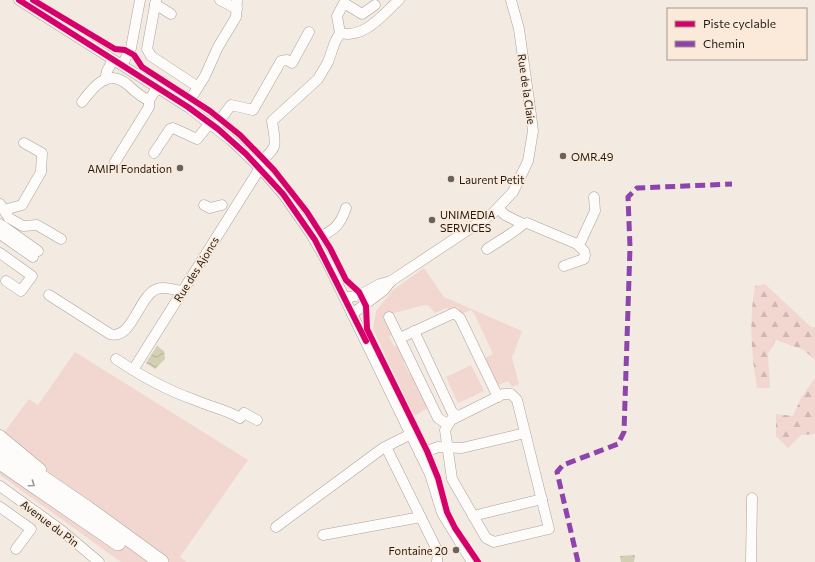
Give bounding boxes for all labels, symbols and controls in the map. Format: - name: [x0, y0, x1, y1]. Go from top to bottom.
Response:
- legend: [667, 8, 807, 60]
- text: Piste cyclable: [703, 16, 776, 30]
- text: Chemin: [703, 36, 745, 50]
- street label: Rue de la Claie: [516, 53, 538, 125]
- place label: OMR.49: [571, 150, 614, 163]
- marker: OMR.49: [558, 151, 568, 161]
- place label: AMIPI Fondation: [87, 162, 172, 175]
- marker: AMIPI Fondation: [175, 163, 185, 173]
- place label: Laurent Petit: [459, 173, 525, 186]
- marker: Laurent Petit: [446, 174, 456, 184]
- place label: UNIMEDIA SERVICES: [440, 208, 496, 234]
- marker: UNIMEDIA SERVICES: [427, 215, 437, 225]
- street label: Rue des Ajoncs: [171, 234, 221, 304]
- one-way arrow: [28, 479, 35, 487]
- street label: Avenue du Pin: [18, 497, 82, 549]
- place label: Fontaine 20: [389, 544, 448, 557]
- marker: Fontaine 20: [451, 545, 461, 555]

